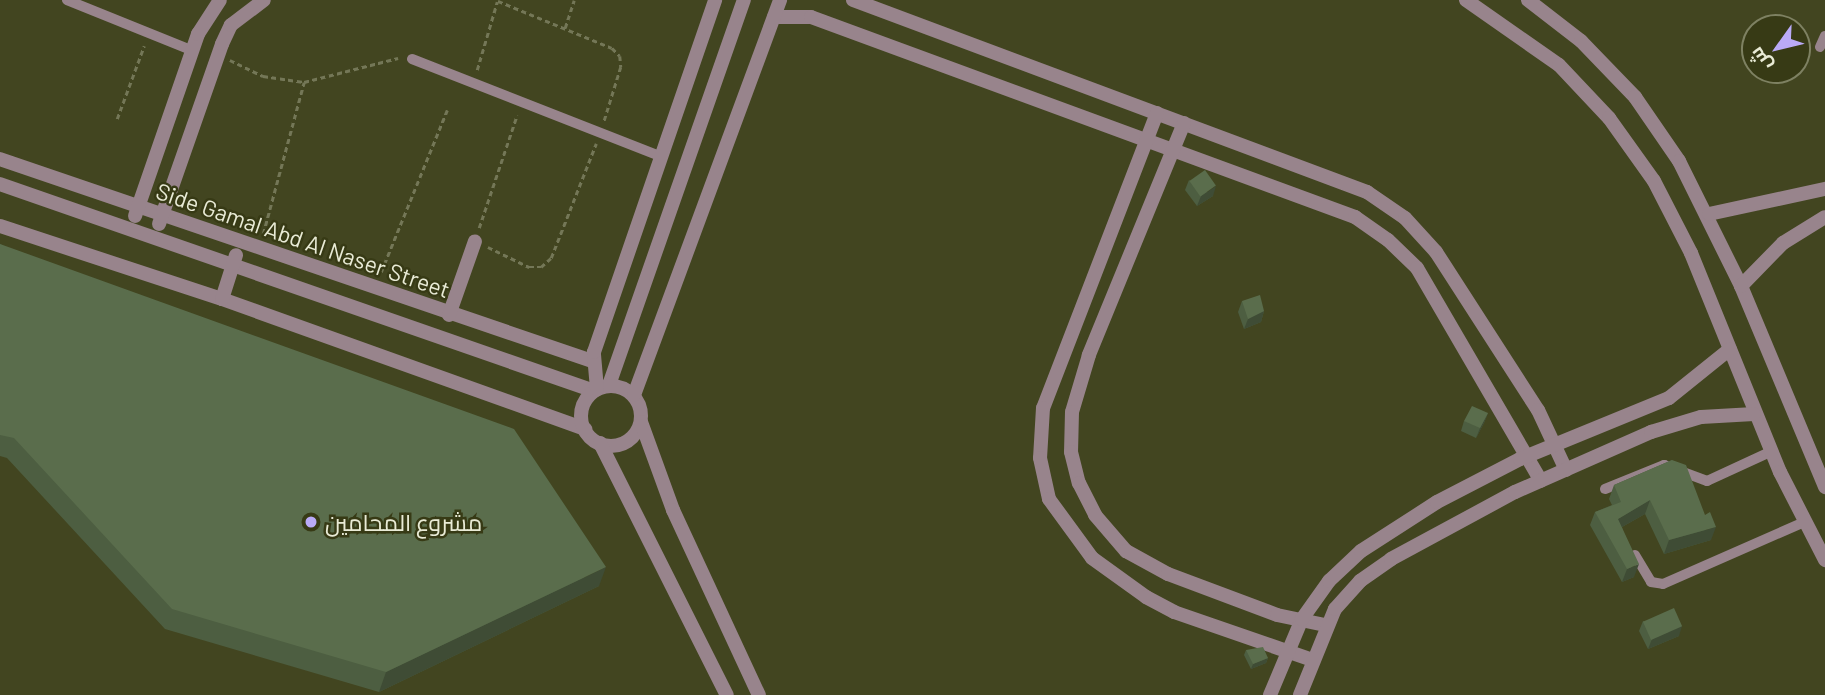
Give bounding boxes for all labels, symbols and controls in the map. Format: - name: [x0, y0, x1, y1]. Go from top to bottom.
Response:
- north arrow: [1741, 14, 1811, 84]
- text: ش: [1743, 43, 1776, 76]
- street label: Side Gamal Abd Al Naser Street: [153, 177, 453, 303]
- place label: مشروع المحامين: [325, 508, 482, 536]
- marker: مشروع المحامين: [303, 514, 319, 530]

